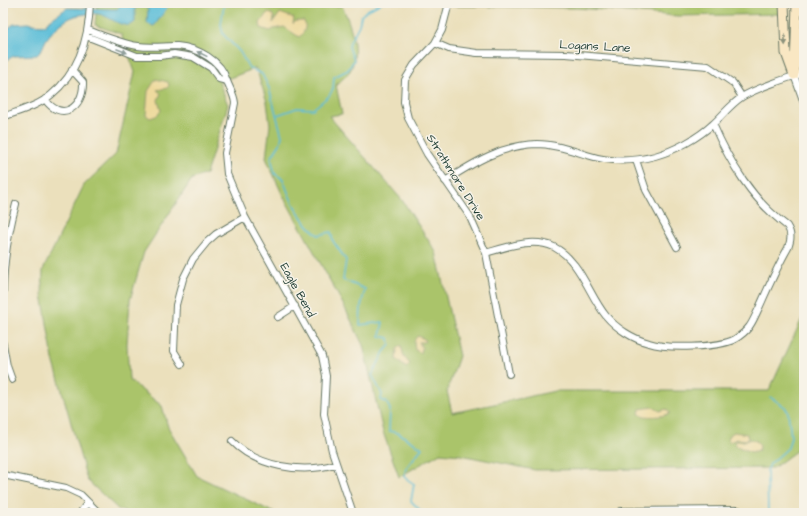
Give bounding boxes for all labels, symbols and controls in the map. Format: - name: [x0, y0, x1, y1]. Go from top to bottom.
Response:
- one-way arrow: [782, 34, 789, 46]
- street label: Logans Lane: [559, 36, 631, 58]
- one-way arrow: [117, 48, 128, 54]
- one-way arrow: [196, 51, 208, 57]
- street label: Strathmore Drive: [422, 131, 489, 224]
- street label: Eagle Bend: [275, 260, 319, 321]

